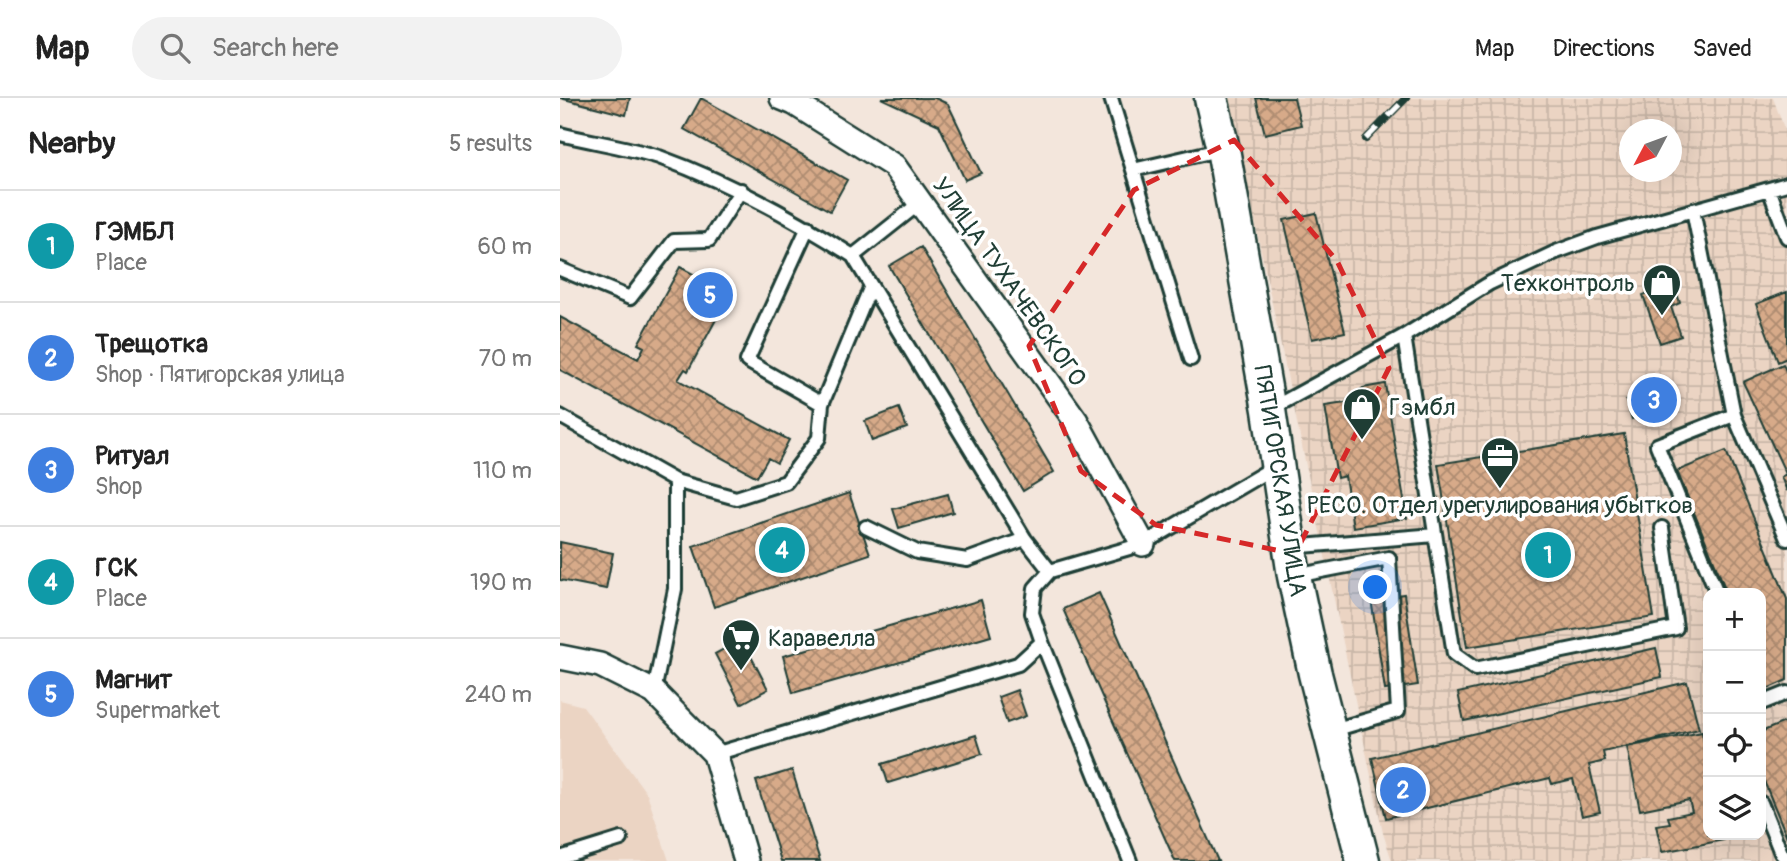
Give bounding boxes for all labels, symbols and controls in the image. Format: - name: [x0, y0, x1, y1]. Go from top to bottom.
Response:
- search box: [132, 17, 622, 80]
- text: Map: [35, 28, 90, 69]
- icon: search: [156, 29, 194, 67]
- text: Search here: [212, 32, 339, 64]
- text: Map: [1475, 34, 1515, 63]
- text: Directions: [1553, 34, 1654, 63]
- text: Saved: [1692, 34, 1752, 63]
- north arrow: [1619, 119, 1682, 182]
- text: Nearby: [28, 125, 115, 162]
- text: 5 results: [449, 129, 532, 158]
- street label: УЛИЦА ТУХАЧЕВСКОГО: [926, 172, 1092, 392]
- text: ГЭМБЛ: [95, 216, 173, 248]
- text: 1: [47, 232, 56, 261]
- text: 60 m: [477, 232, 532, 261]
- text: Place: [95, 248, 147, 277]
- shop icon: Техконтроль: [1641, 262, 1683, 317]
- pin: 5: [687, 269, 733, 321]
- place label: Техконтроль: [1501, 269, 1635, 298]
- text: Трещотка: [95, 328, 208, 360]
- text: 2: [45, 344, 57, 373]
- text: 70 m: [479, 344, 532, 373]
- text: Shop · Пятигорская улица: [95, 360, 345, 389]
- street label: ПЯТИГОРСКАЯ УЛИЦА: [1247, 363, 1313, 599]
- pin: 3: [1631, 374, 1677, 426]
- shop icon: Гэмбл: [1341, 386, 1383, 441]
- place label: Гэмбл: [1389, 393, 1456, 422]
- office icon: РЕСО. Отдел урегулирования убытков: [1479, 435, 1521, 490]
- text: Ритуал: [95, 440, 169, 472]
- text: 3: [45, 456, 57, 485]
- text: 110 m: [473, 456, 532, 485]
- text: Shop: [95, 472, 143, 501]
- place label: РЕСО. Отдел урегулирования убытков: [1307, 491, 1693, 520]
- pin: 4: [759, 524, 805, 576]
- pin: 1: [1525, 529, 1571, 581]
- text: ГСК: [95, 552, 138, 584]
- text: 4: [44, 568, 58, 597]
- text: 190 m: [470, 568, 532, 597]
- your location: [1358, 570, 1392, 604]
- text: Place: [95, 584, 147, 613]
- map controls: [1703, 588, 1766, 840]
- button: +: [1703, 588, 1766, 651]
- supermarket icon: Каравелла: [720, 617, 762, 672]
- place label: Каравелла: [768, 624, 876, 653]
- button: −: [1703, 651, 1766, 714]
- text: Магнит: [95, 664, 172, 696]
- text: 5: [45, 680, 57, 709]
- text: 240 m: [465, 680, 532, 709]
- text: Supermarket: [95, 696, 220, 725]
- button: locate: [1703, 714, 1766, 777]
- pin: 2: [1380, 764, 1426, 816]
- button: layers: [1703, 777, 1766, 840]

